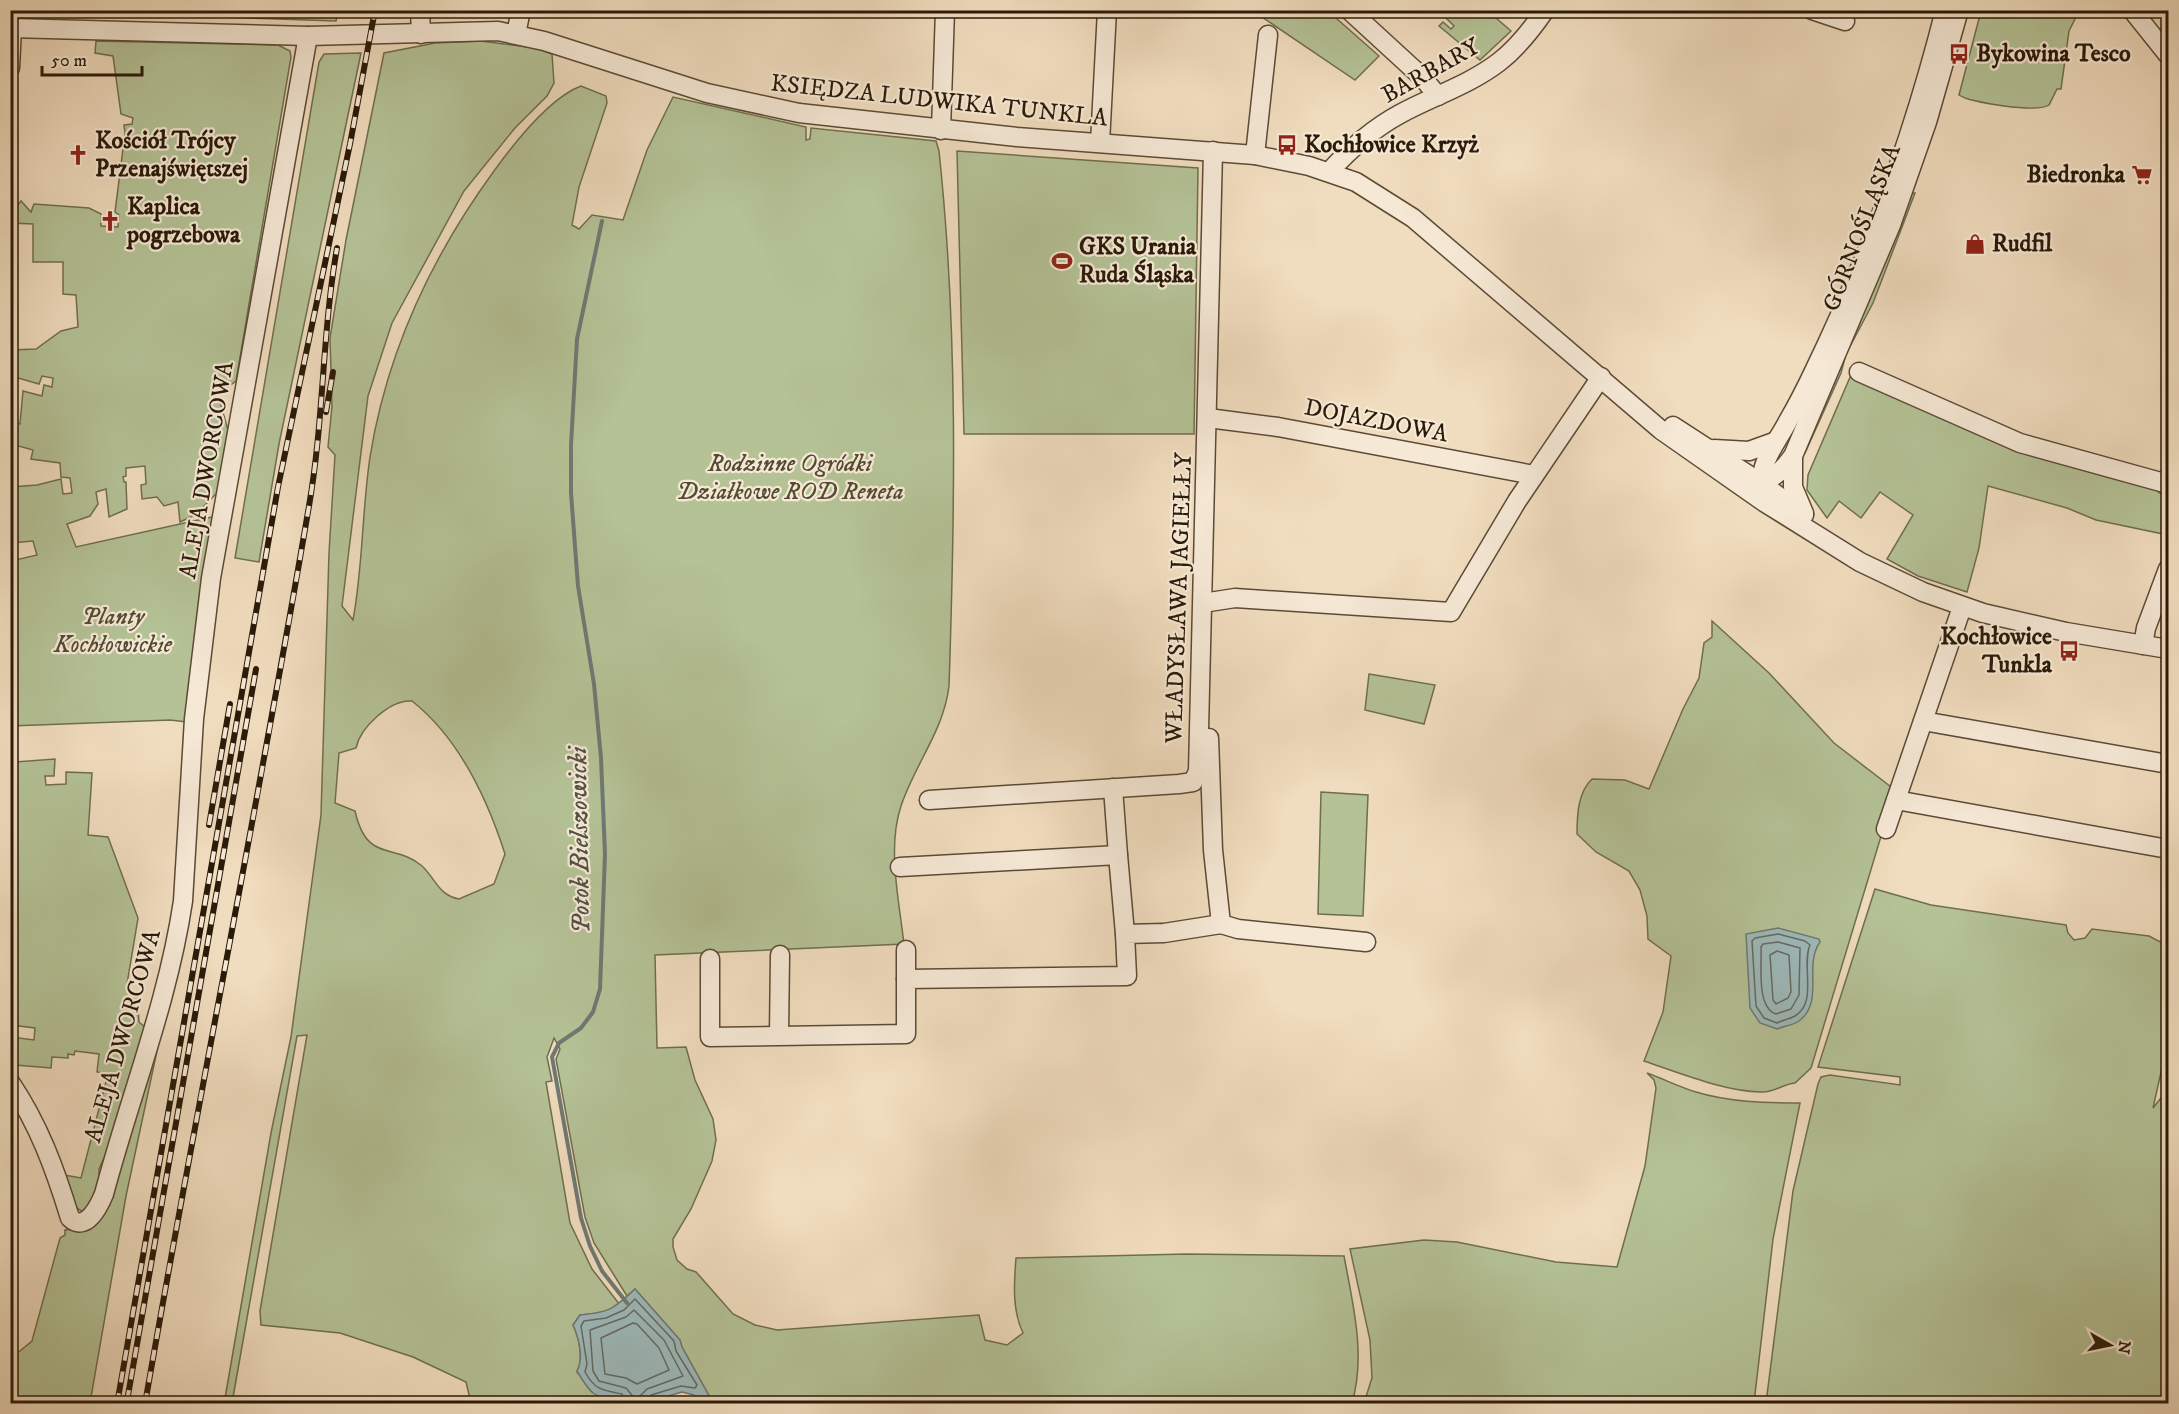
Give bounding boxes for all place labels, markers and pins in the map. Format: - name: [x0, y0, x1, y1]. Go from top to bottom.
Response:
- place label: Bykowina Tesco: [1976, 39, 2131, 69]
- bus stop icon: Bykowina Tesco: [1947, 42, 1971, 66]
- place label: Kościół Trójcy Przenajświętszej: [95, 126, 248, 184]
- place label: Kochłowice Krzyż: [1304, 130, 1479, 160]
- bus stop icon: Kochłowice Krzyż: [1275, 133, 1299, 157]
- church icon: Kościół Trójcy Przenajświętszej: [66, 143, 90, 167]
- place label: Biedronka: [2027, 160, 2126, 190]
- supermarket icon: Biedronka: [2130, 163, 2154, 187]
- place label: Kaplica pogrzebowa: [126, 192, 241, 250]
- church icon: Kaplica pogrzebowa: [98, 209, 122, 233]
- place label: Rudfil: [1992, 229, 2053, 259]
- place label: GKS Urania Ruda Śląska: [1079, 232, 1197, 290]
- shop icon: Rudfil: [1963, 232, 1987, 256]
- sports icon: GKS Urania Ruda Śląska: [1050, 249, 1074, 273]
- place label: Kochłowice Tunkla: [1940, 622, 2053, 680]
- bus stop icon: Kochłowice Tunkla: [2057, 639, 2081, 663]

